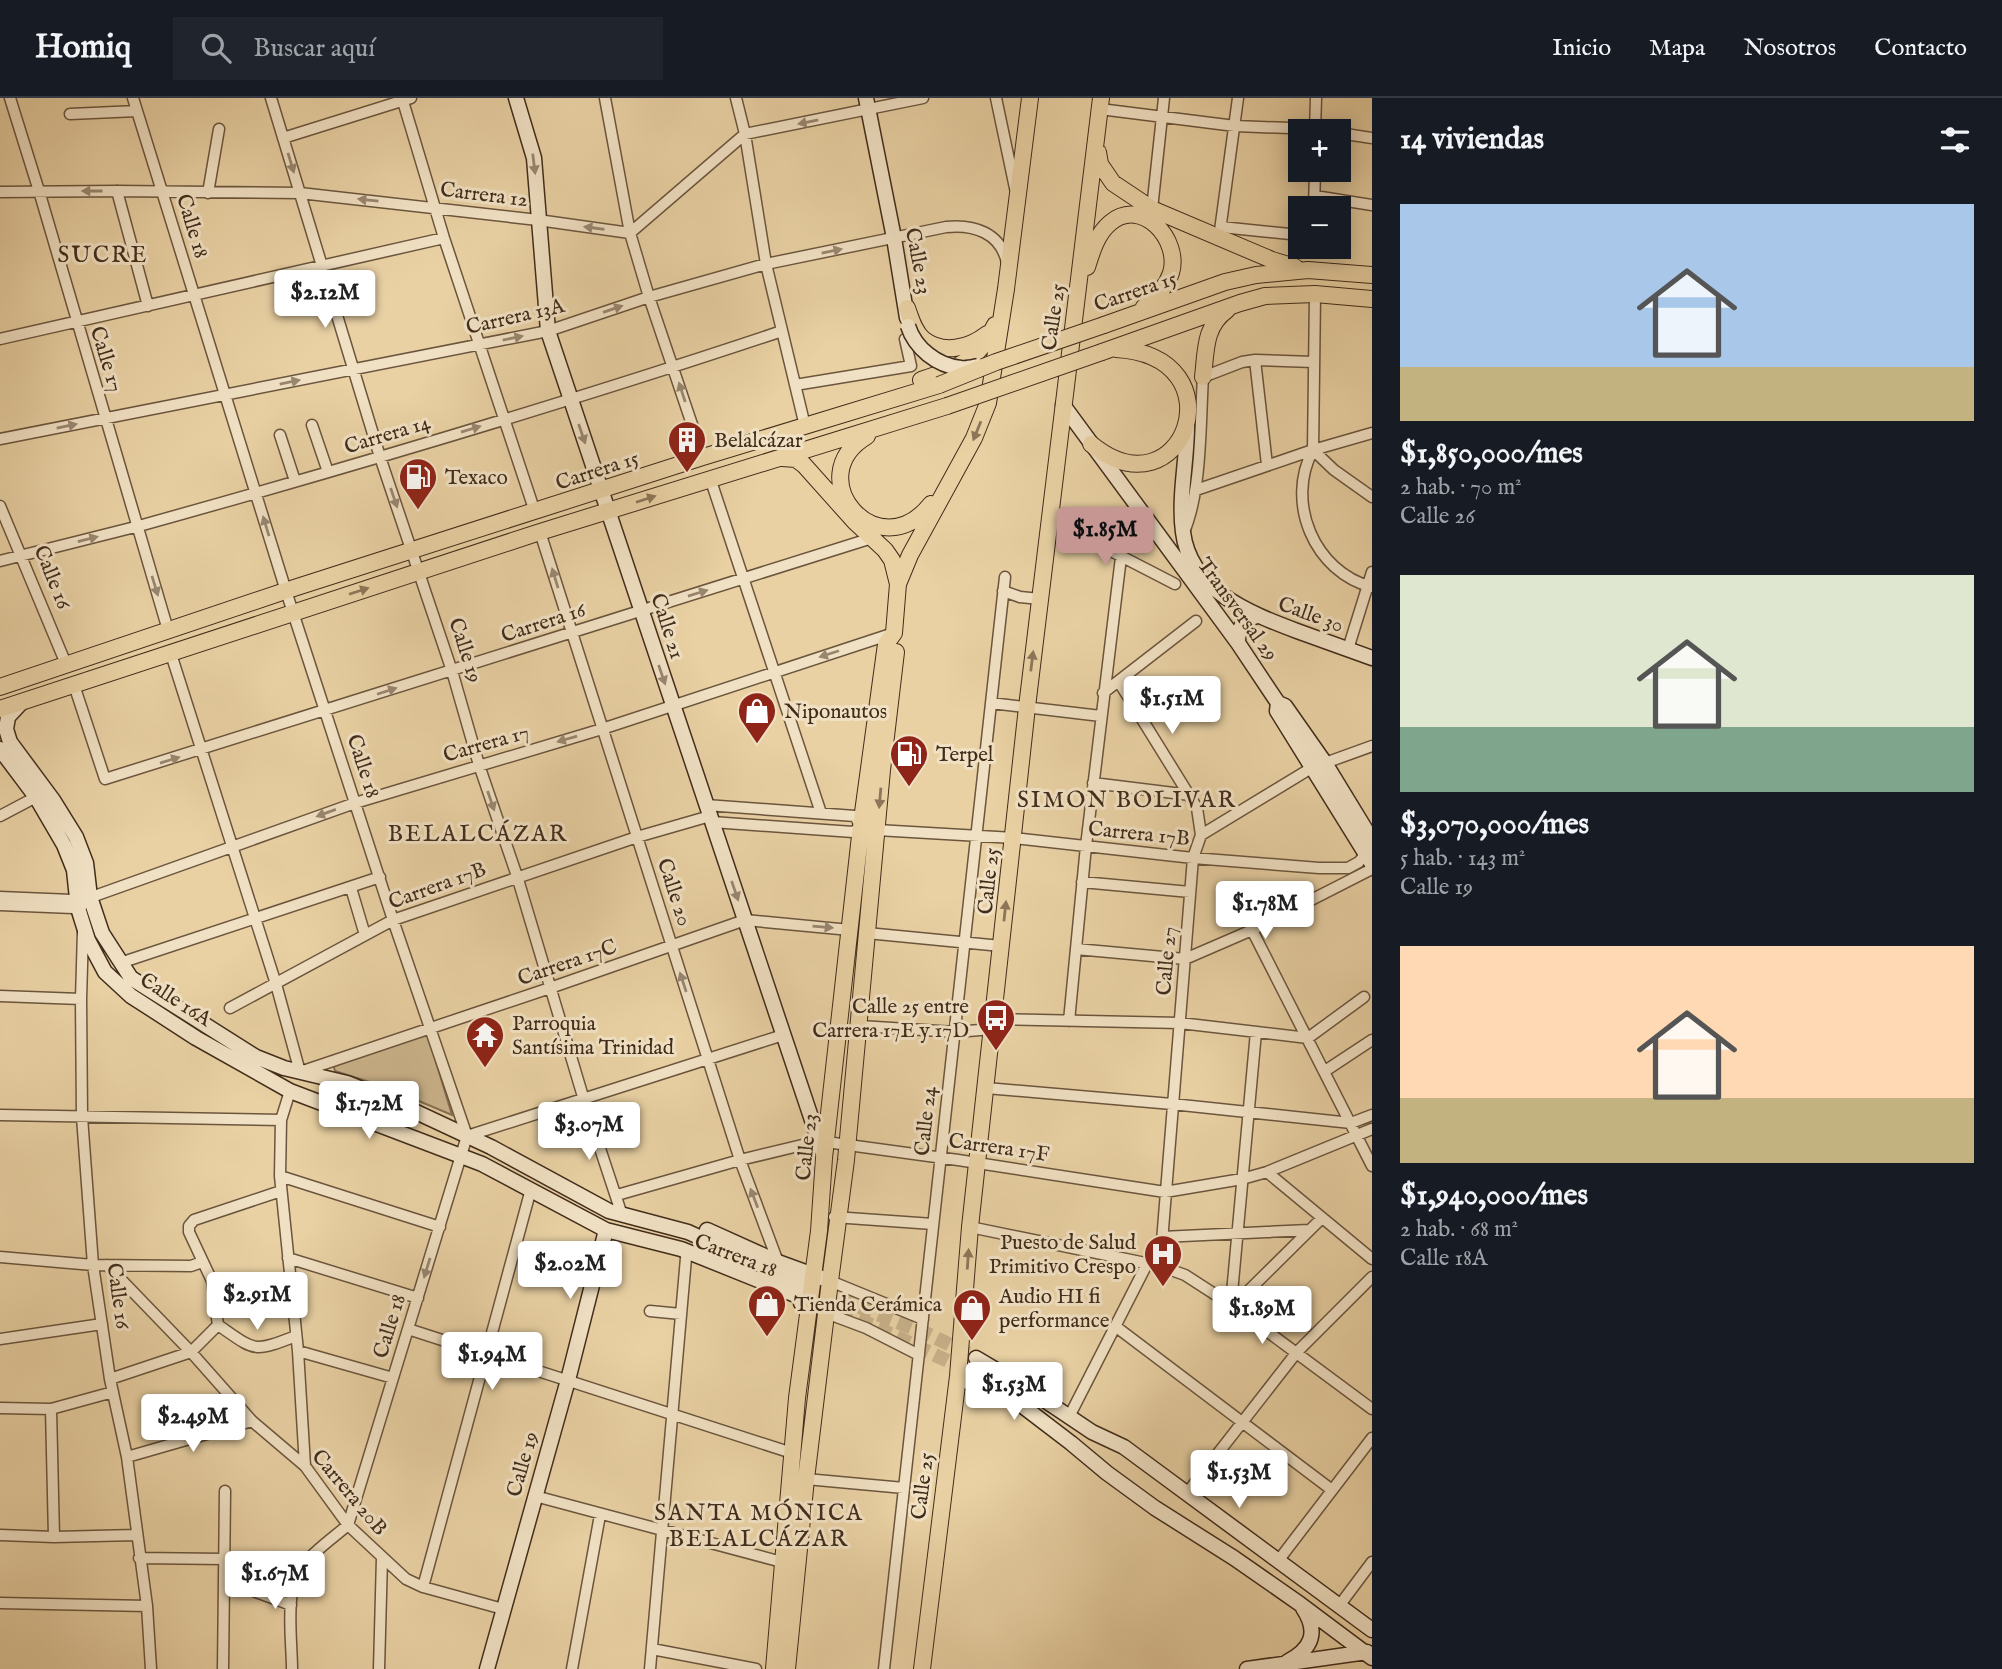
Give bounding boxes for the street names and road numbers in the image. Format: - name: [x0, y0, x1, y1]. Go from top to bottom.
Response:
- street label: Carrera 12: [438, 177, 529, 214]
- street label: Calle 18: [169, 191, 214, 262]
- street label: Calle 23: [898, 226, 937, 297]
- street label: Carrera 15: [1090, 266, 1181, 319]
- street label: Calle 25: [1036, 282, 1073, 352]
- street label: Carrera 13A: [463, 293, 568, 342]
- street label: Calle 17: [83, 323, 128, 396]
- street label: Carrera 14: [341, 409, 434, 461]
- street label: Carrera 15: [552, 445, 643, 498]
- street label: Calle 16: [27, 542, 77, 614]
- street label: Transversal 29: [1190, 553, 1283, 667]
- street label: Calle 21: [643, 590, 690, 663]
- street label: Calle 30: [1274, 591, 1347, 640]
- street label: Carrera 16: [498, 597, 590, 650]
- street label: Calle 19: [441, 615, 488, 686]
- street label: Carrera 17: [440, 719, 533, 770]
- street label: Calle 18: [340, 731, 386, 802]
- street label: Carrera 17B: [1087, 816, 1191, 853]
- street label: Calle 25: [973, 846, 1006, 916]
- street label: Calle 20: [650, 855, 697, 930]
- street label: Carrera 17B: [385, 856, 490, 917]
- street label: Calle 27: [1151, 926, 1184, 997]
- street label: Carrera 17C: [514, 934, 621, 993]
- street label: Calle 16A: [134, 967, 217, 1034]
- street label: Calle 24: [909, 1084, 944, 1157]
- street label: Calle 23: [791, 1112, 824, 1182]
- street label: Carrera 17F: [947, 1128, 1051, 1169]
- street label: Carrera 18: [690, 1228, 781, 1285]
- street label: Calle 16: [100, 1261, 136, 1332]
- street label: Calle 18: [368, 1291, 413, 1362]
- street label: Calle 19: [501, 1429, 546, 1500]
- street label: Carrera 20B: [305, 1444, 393, 1542]
- street label: Calle 25: [906, 1451, 941, 1521]

